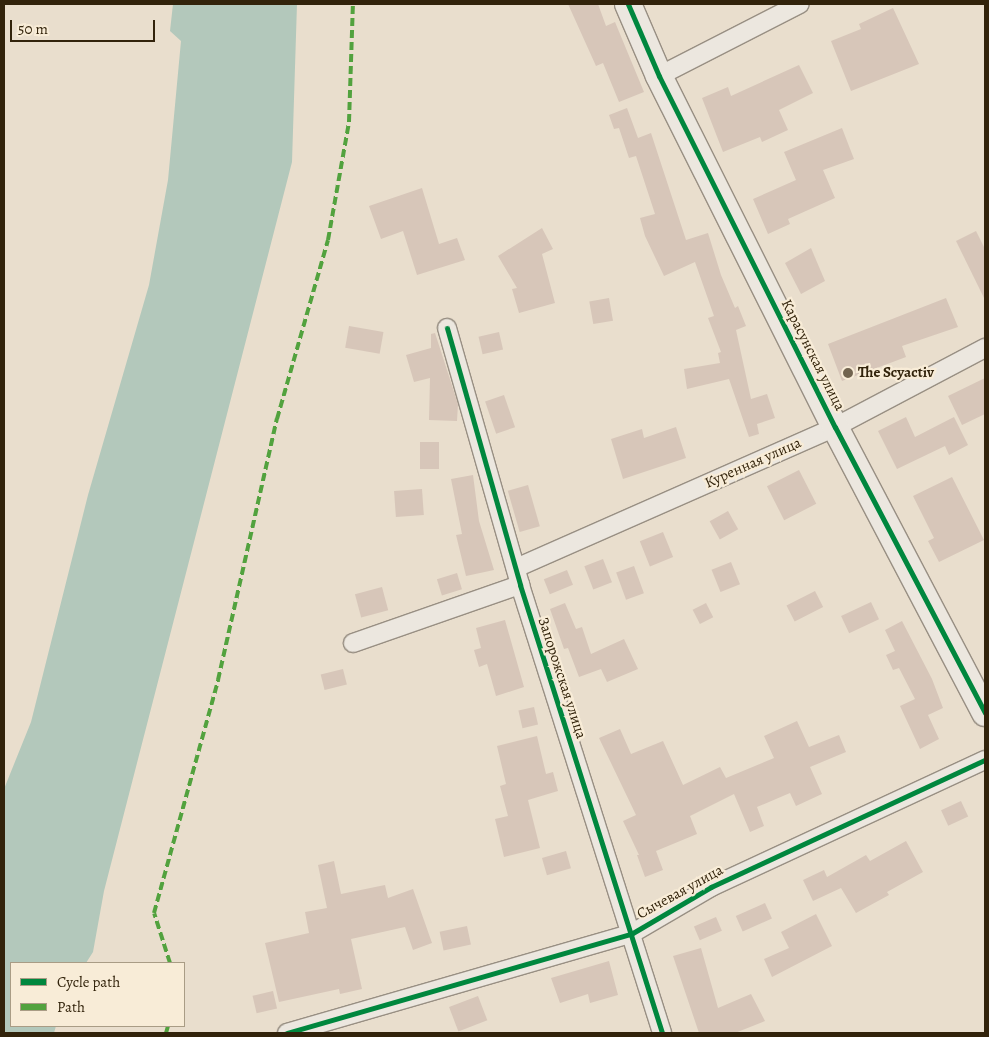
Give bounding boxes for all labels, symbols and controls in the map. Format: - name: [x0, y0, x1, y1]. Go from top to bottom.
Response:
- scale bar: [12, 10, 158, 42]
- text: 50 m: [18, 19, 48, 39]
- street label: Карасунская улица: [777, 296, 849, 414]
- place label: The Scyactiv: [858, 364, 934, 382]
- marker: The Scyactiv: [842, 367, 854, 379]
- street label: Куренная улица: [702, 434, 804, 492]
- street label: Запорожская улица: [534, 615, 590, 741]
- street label: Сычевая улица: [634, 861, 726, 923]
- legend: [10, 962, 185, 1027]
- text: Cycle path: [57, 972, 120, 992]
- text: Path: [57, 997, 85, 1017]

